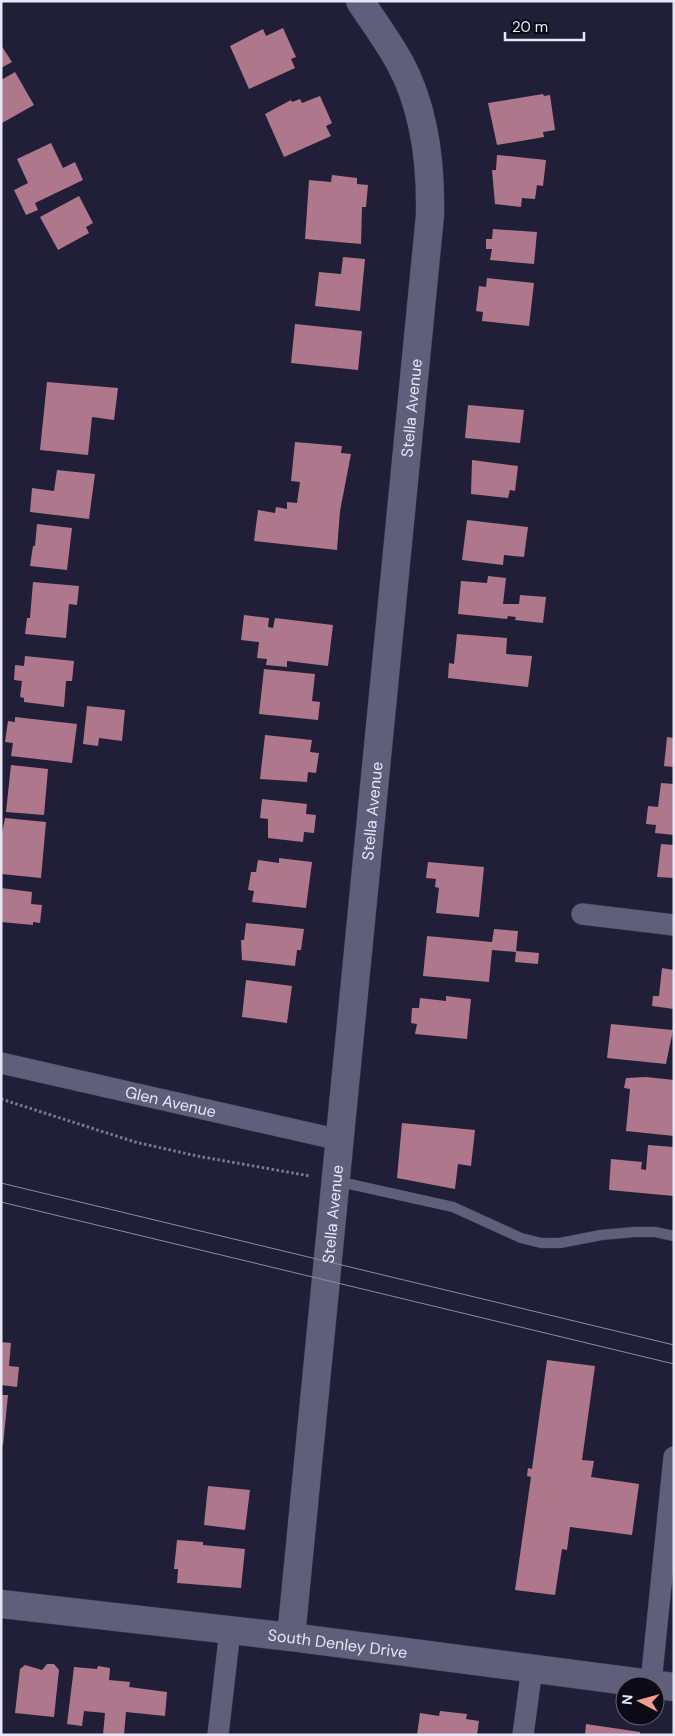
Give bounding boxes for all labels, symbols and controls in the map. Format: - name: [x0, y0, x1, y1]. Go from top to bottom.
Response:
- scale bar: [505, 10, 584, 42]
- text: 20 m: [512, 17, 548, 37]
- street label: Stella Avenue: [396, 358, 426, 458]
- street label: Stella Avenue: [356, 761, 387, 861]
- street label: Glen Avenue: [123, 1081, 218, 1122]
- street label: Stella Avenue: [317, 1164, 348, 1264]
- street label: South Denley Drive: [267, 1624, 409, 1663]
- north arrow: [615, 1676, 665, 1726]
- text: N: [618, 1694, 637, 1706]

